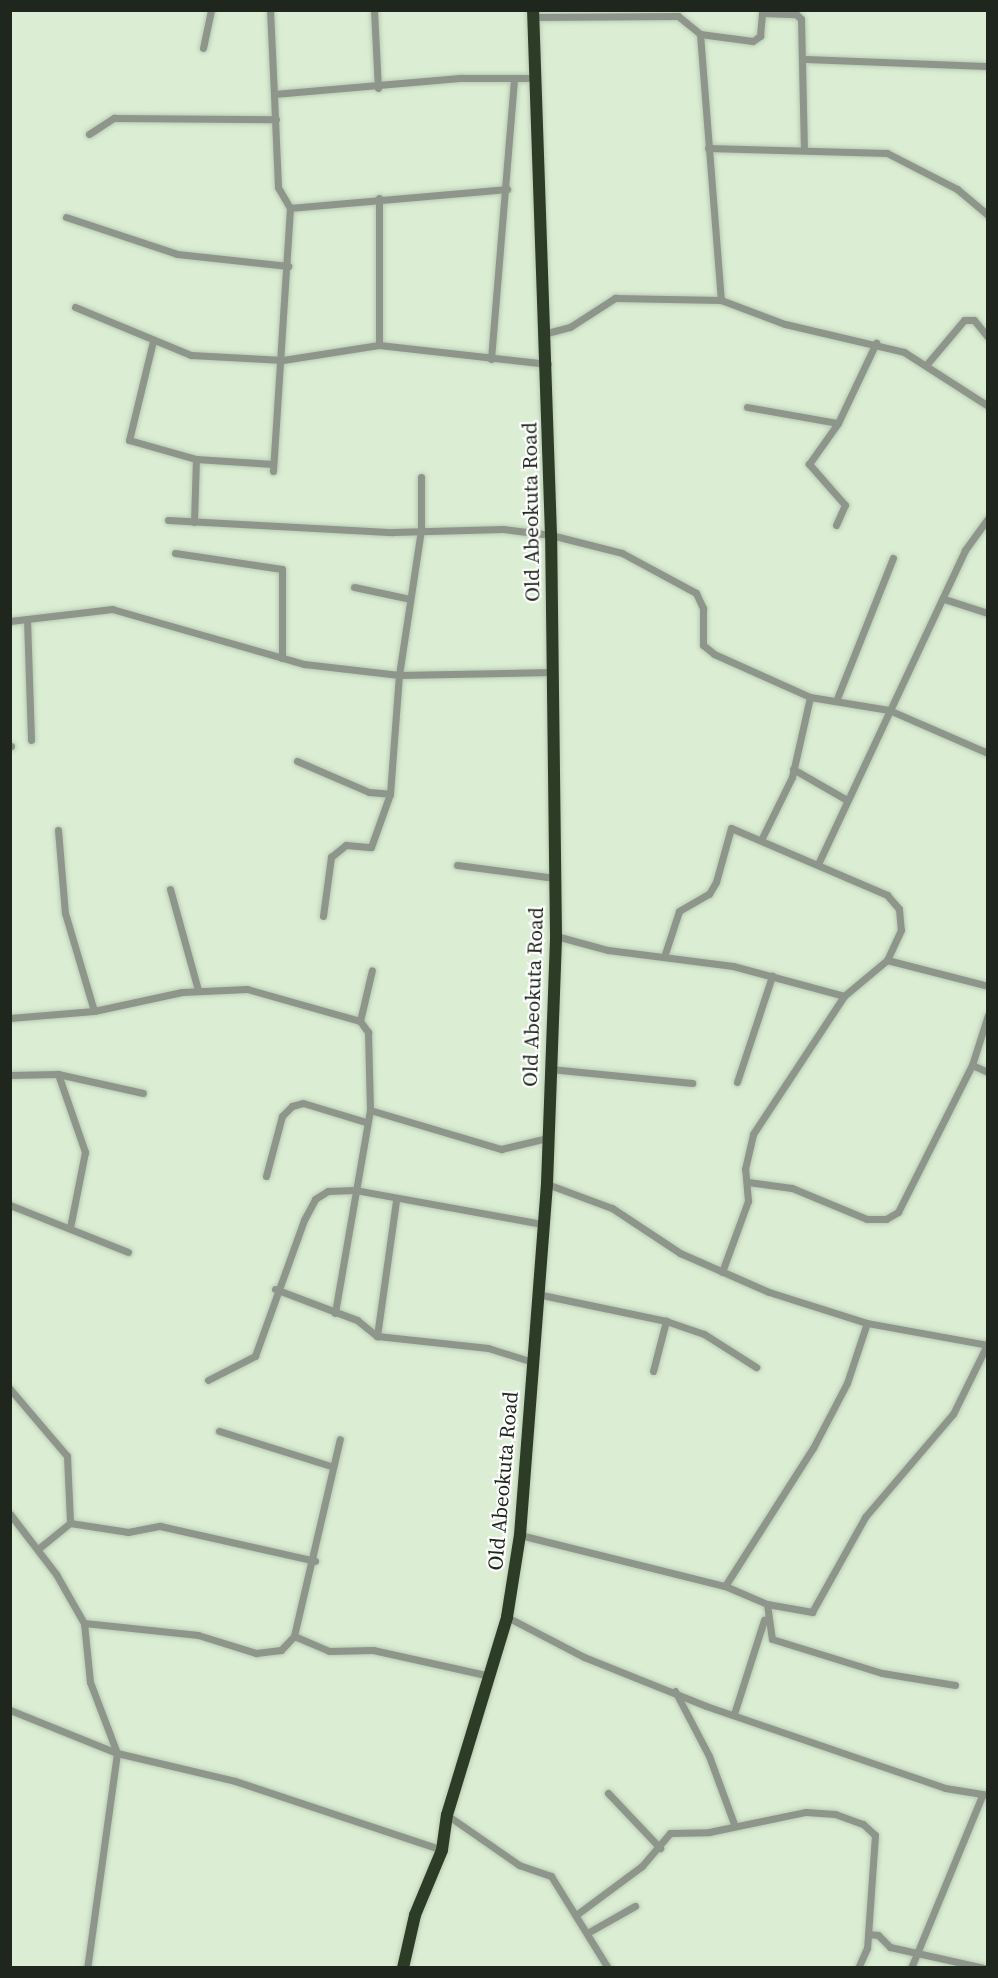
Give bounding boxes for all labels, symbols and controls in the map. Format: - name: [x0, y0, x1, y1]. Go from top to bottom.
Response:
- street label: Old Abeokuta Road: [517, 422, 545, 602]
- street label: Old Abeokuta Road: [517, 907, 549, 1087]
- street label: Old Abeokuta Road: [483, 1390, 523, 1572]

